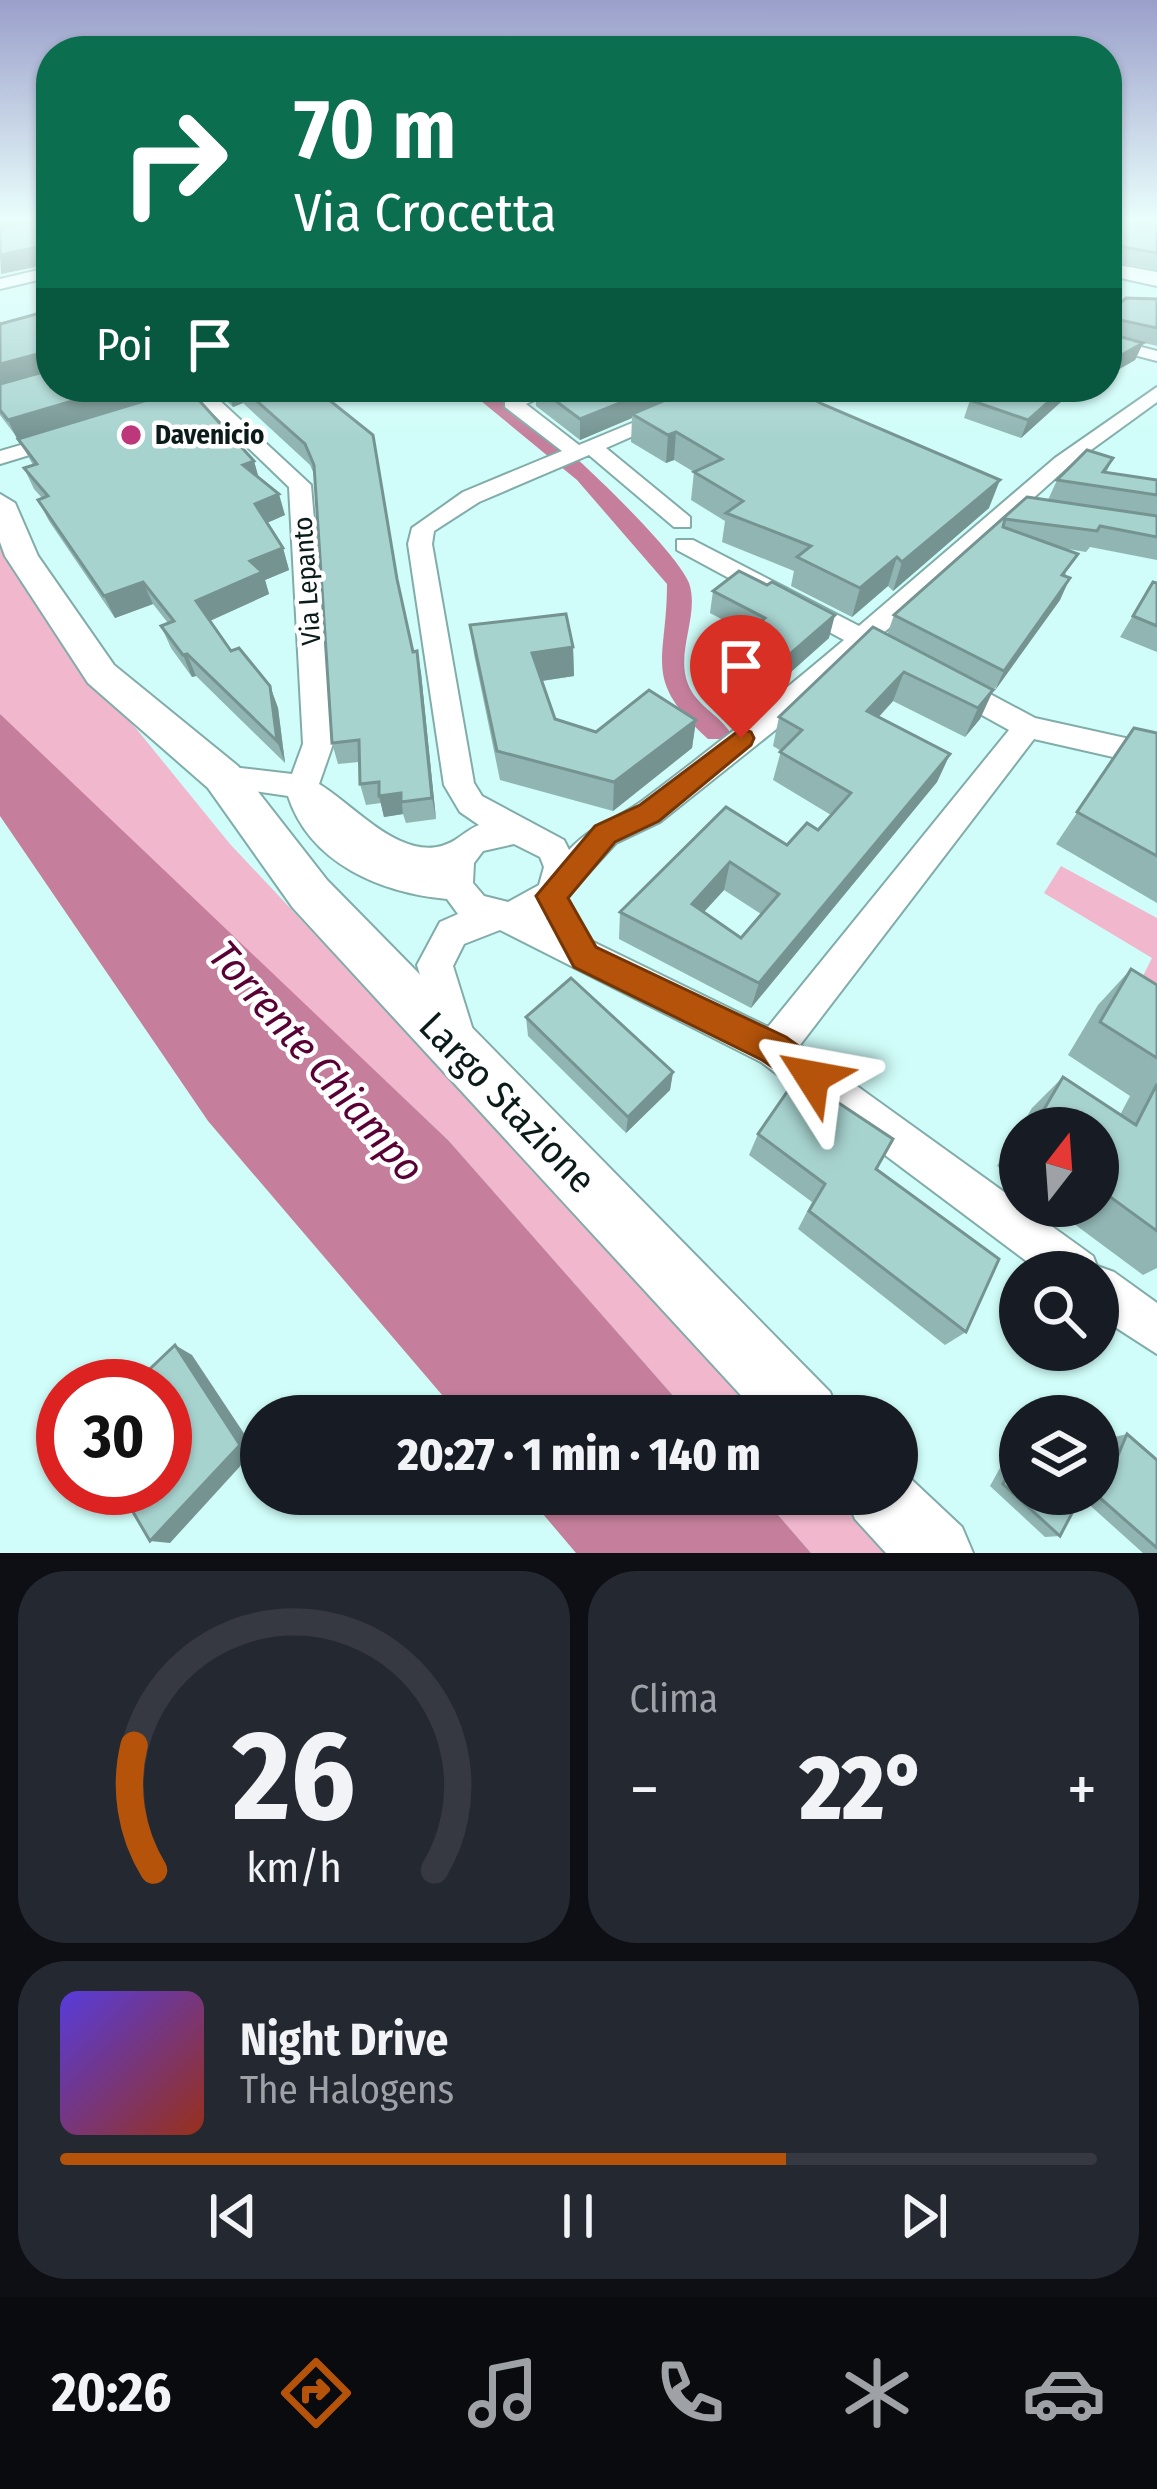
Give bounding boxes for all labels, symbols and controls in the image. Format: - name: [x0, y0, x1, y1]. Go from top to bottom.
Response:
- text: 70 m: [294, 79, 456, 180]
- icon: right: [96, 84, 252, 240]
- text: Via Crocetta: [294, 181, 557, 245]
- icon: arrive: [177, 312, 243, 378]
- text: Poi: [96, 318, 153, 372]
- place label: Davenicio: [155, 419, 264, 451]
- marker: Davenicio: [118, 422, 144, 448]
- street label: Via Lepanto: [287, 516, 327, 646]
- pin: [690, 615, 792, 738]
- icon: arrive: [708, 633, 774, 699]
- water label: Torrente Chiampo: [198, 931, 434, 1192]
- street label: Largo Stazione: [410, 1003, 605, 1203]
- position arrow: [749, 1014, 875, 1140]
- north arrow: [999, 1107, 1119, 1227]
- map controls: [999, 1107, 1119, 1515]
- button: search: [999, 1251, 1119, 1371]
- speed limit sign: 30: [36, 1359, 192, 1515]
- button: layers: [999, 1395, 1119, 1515]
- text: 20:27 · 1 min · 140 m: [398, 1428, 760, 1482]
- text: Clima: [630, 1676, 718, 1722]
- text: 26: [231, 1702, 355, 1852]
- text: 22°: [800, 1735, 926, 1843]
- text: −: [630, 1750, 659, 1829]
- text: +: [1067, 1750, 1097, 1829]
- text: km/h: [246, 1842, 342, 1893]
- text: Night Drive: [240, 2013, 448, 2067]
- text: The Halogens: [240, 2067, 454, 2113]
- icon: previous: [200, 2183, 266, 2249]
- icon: pause: [545, 2183, 611, 2249]
- icon: next: [891, 2183, 957, 2249]
- icon: directions: [274, 2351, 358, 2435]
- icon: music: [461, 2351, 545, 2435]
- icon: phone: [648, 2351, 732, 2435]
- icon: climate: [835, 2351, 919, 2435]
- icon: car: [1022, 2351, 1106, 2435]
- text: 20:26: [51, 2361, 172, 2425]

